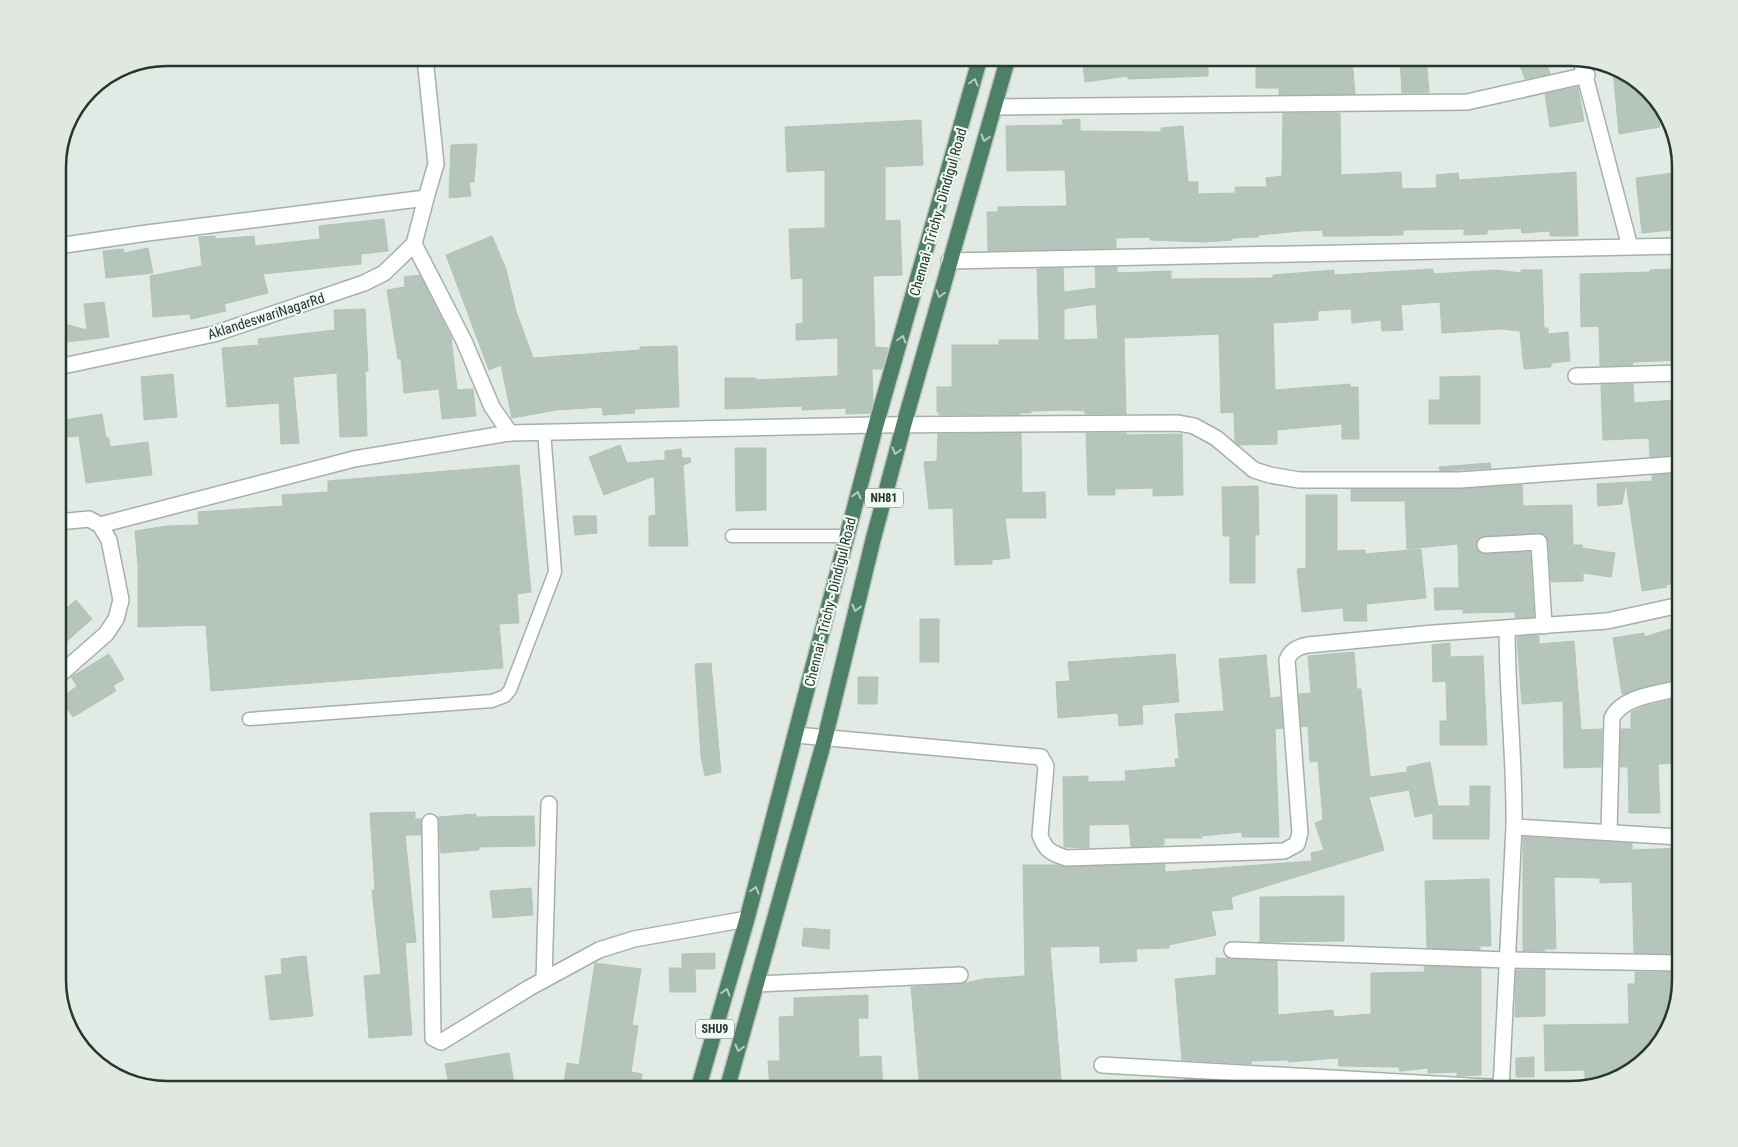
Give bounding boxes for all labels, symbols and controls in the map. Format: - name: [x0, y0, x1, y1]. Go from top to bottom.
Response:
- one-way arrow: [968, 77, 979, 86]
- street label: Chennai - Trichy - Dindigul Road: [906, 126, 970, 298]
- one-way arrow: [981, 133, 991, 142]
- street label: AklandeswariNagarRd: [206, 290, 326, 342]
- one-way arrow: [935, 290, 946, 298]
- one-way arrow: [896, 335, 907, 344]
- one-way arrow: [892, 446, 902, 454]
- road number: NH81: [865, 488, 903, 508]
- one-way arrow: [852, 492, 862, 500]
- street label: Chennai - Trichy - Dindigul Road: [801, 516, 859, 688]
- one-way arrow: [851, 603, 862, 612]
- one-way arrow: [749, 885, 760, 894]
- one-way arrow: [720, 988, 731, 997]
- road number: SHU9: [696, 1020, 734, 1038]
- one-way arrow: [734, 1043, 744, 1051]

